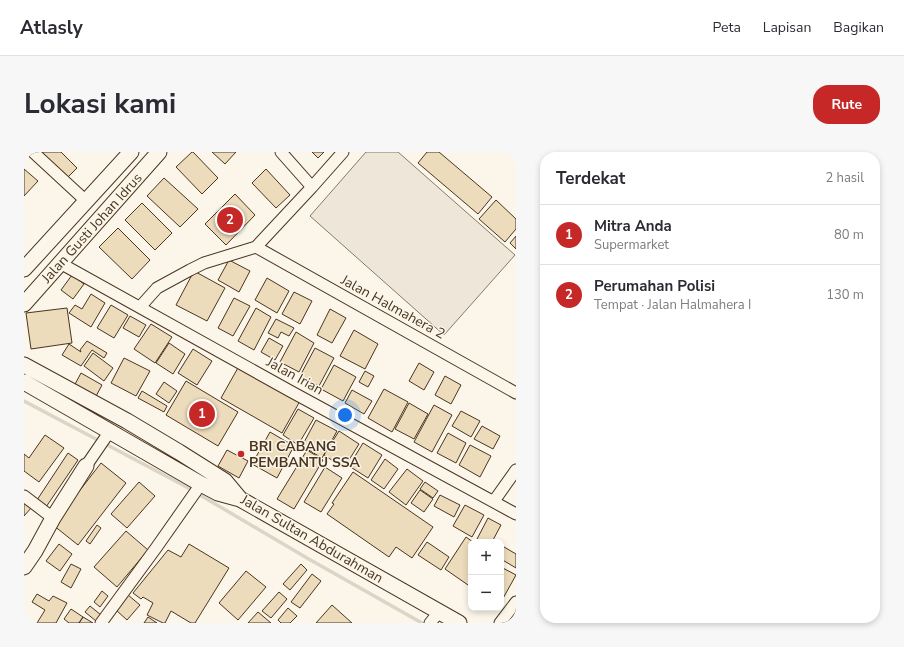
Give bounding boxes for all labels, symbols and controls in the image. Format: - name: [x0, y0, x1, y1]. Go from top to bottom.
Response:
- text: Atlasly: [20, 15, 83, 41]
- text: Peta: [713, 18, 741, 37]
- text: Lapisan: [763, 18, 811, 37]
- text: Bagikan: [833, 18, 884, 37]
- text: Lokasi kami: [24, 85, 176, 123]
- button: Rute: [813, 85, 880, 124]
- text: Terdekat: [556, 167, 625, 190]
- street label: Jalan Gusti Johan Idrus: [37, 169, 147, 288]
- text: 2 hasil: [825, 169, 864, 187]
- pin: 2: [217, 205, 243, 235]
- text: Mitra Anda: [594, 216, 672, 236]
- text: 1: [565, 226, 573, 244]
- text: 80 m: [834, 226, 864, 244]
- text: Supermarket: [594, 236, 669, 254]
- street label: Jalan Halmahera 2: [337, 270, 449, 344]
- text: Perumahan Polisi: [594, 276, 715, 296]
- text: 2: [565, 286, 573, 304]
- text: 130 m: [826, 286, 864, 304]
- text: Tempat · Jalan Halmahera I: [594, 296, 751, 314]
- street label: Jalan Irian: [262, 352, 327, 399]
- pin: 1: [189, 399, 215, 429]
- your location: [335, 405, 355, 425]
- place label: BRI CABANG PEMBANTU SSA: [249, 437, 360, 472]
- marker: BRI CABANG PEMBANTU SSA: [236, 449, 246, 459]
- street label: Jalan Sultan Abdurahman: [236, 490, 387, 588]
- map controls: [468, 539, 504, 611]
- button: +: [468, 539, 504, 575]
- button: −: [468, 575, 504, 611]

